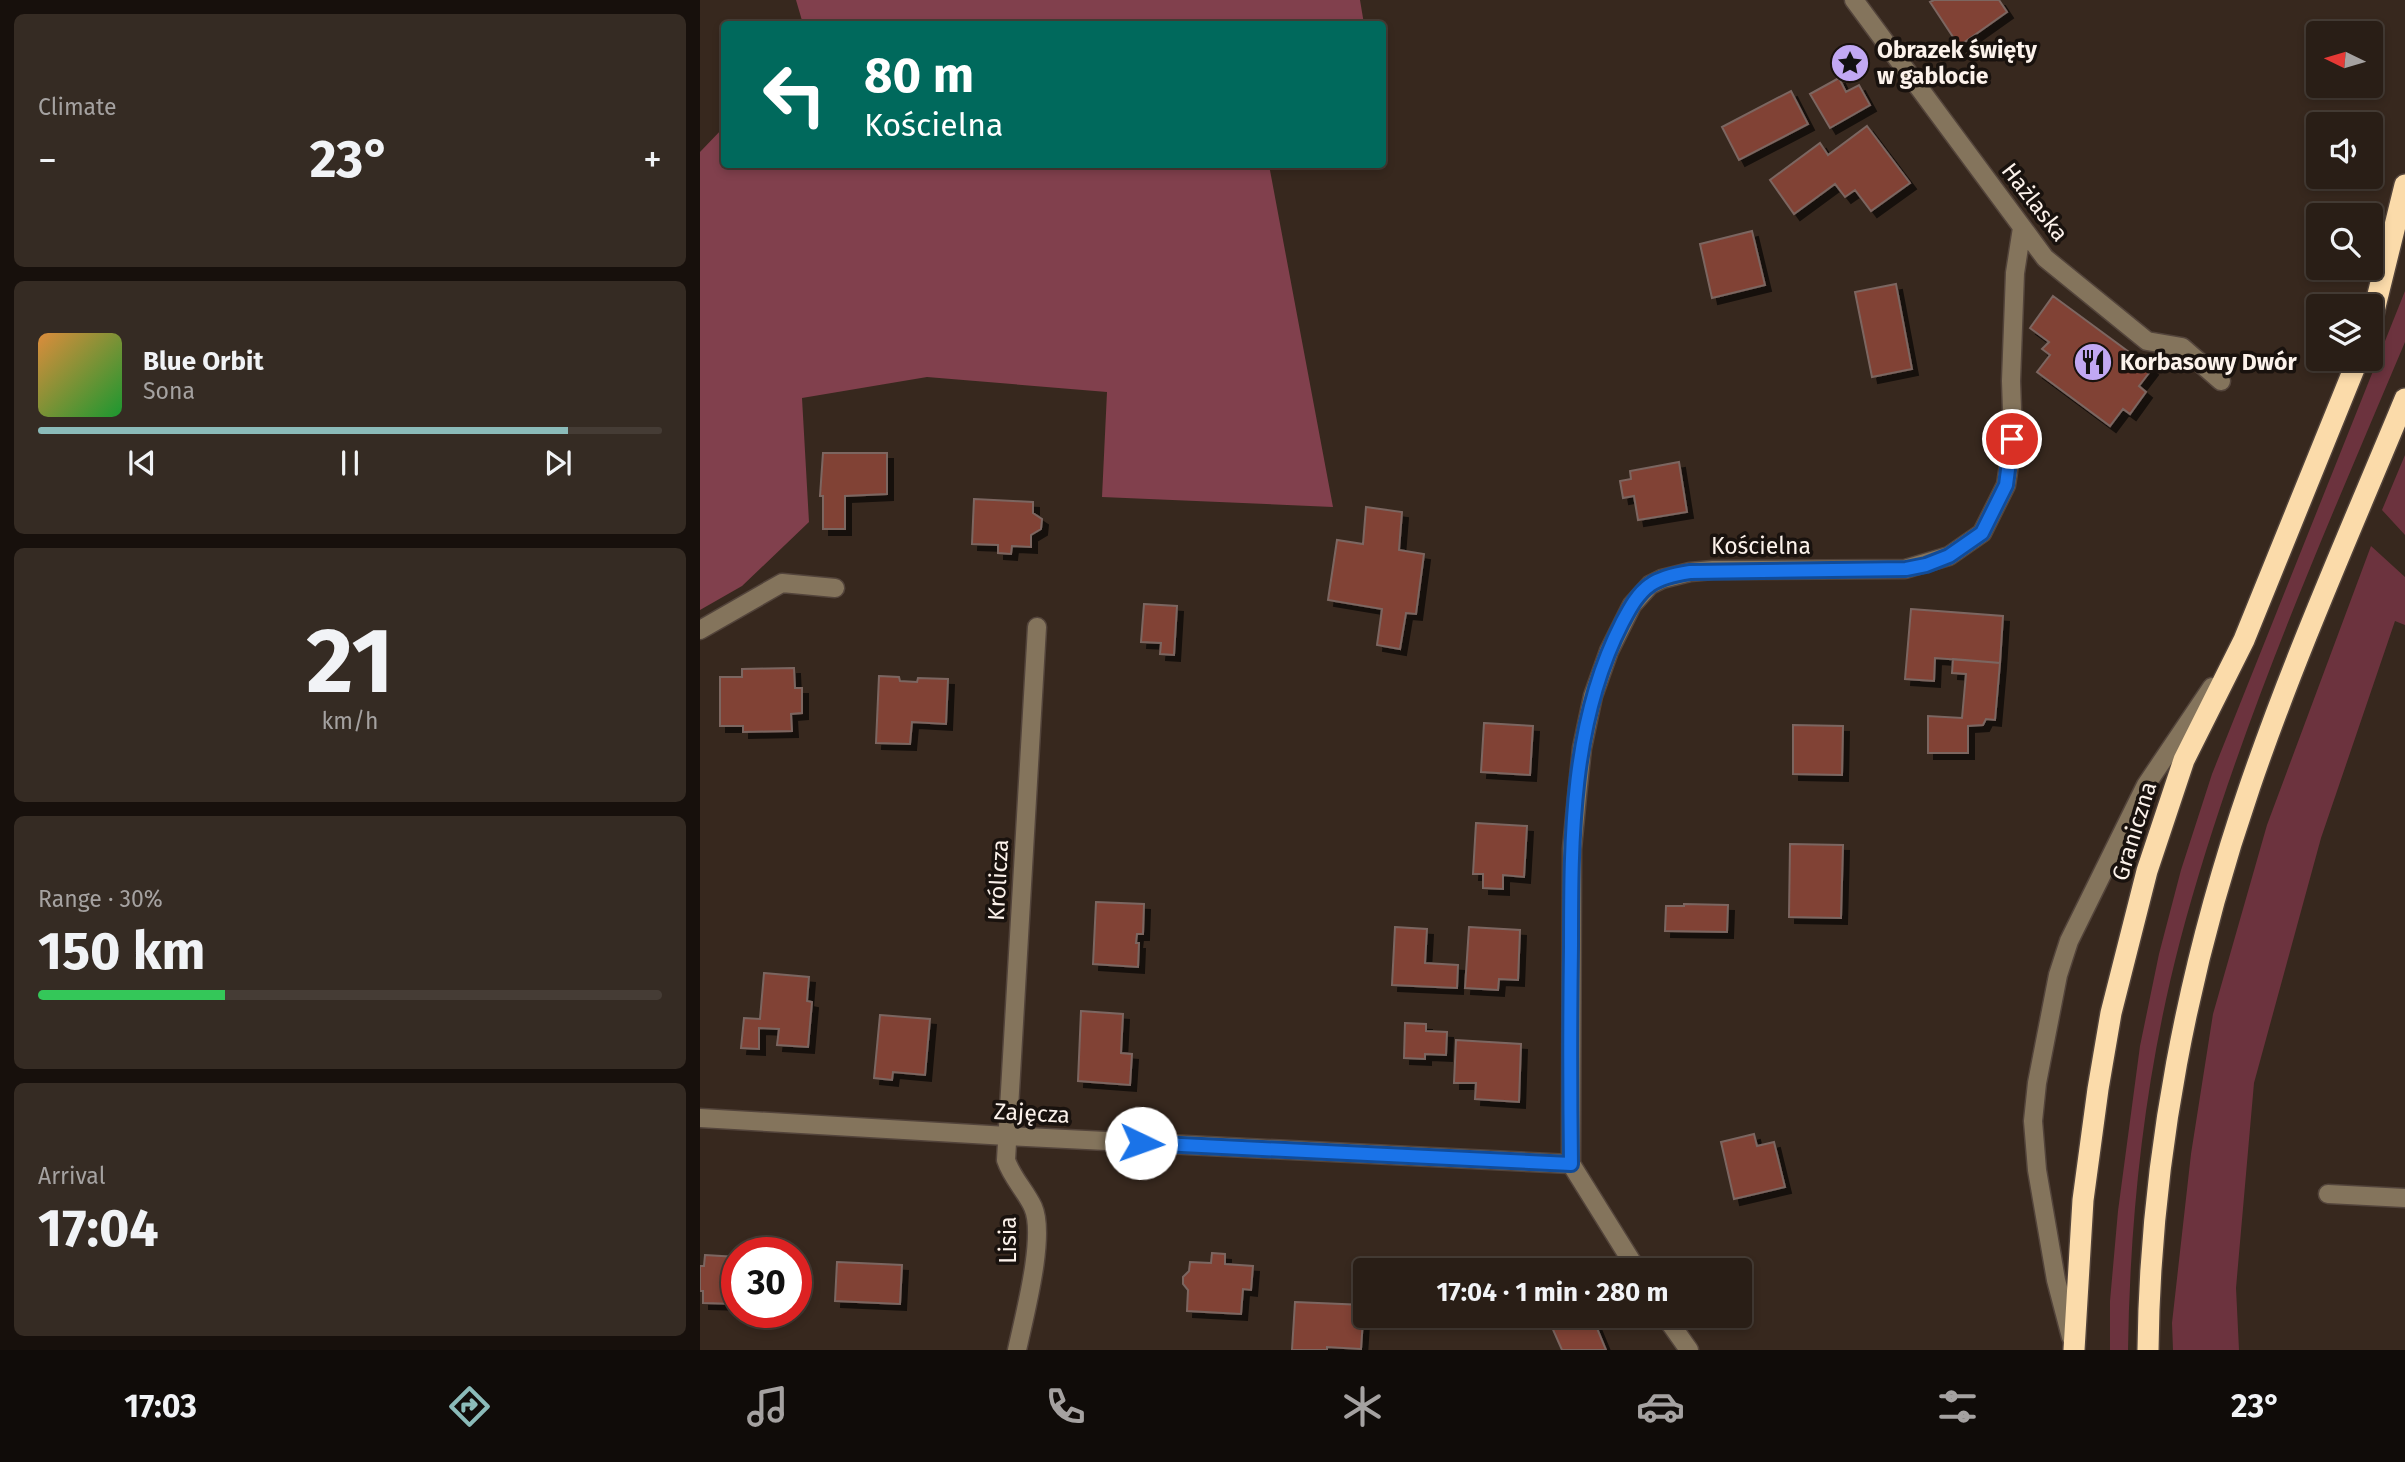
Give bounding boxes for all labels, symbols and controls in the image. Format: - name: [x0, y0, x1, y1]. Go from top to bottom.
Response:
- north arrow: [2306, 21, 2384, 98]
- map controls: [2306, 21, 2383, 371]
- place label: Obrazek święty w gablocie: [1877, 36, 2038, 90]
- place icon: Obrazek święty w gablocie: [1829, 42, 1871, 84]
- text: 80 m: [864, 46, 974, 105]
- icon: left: [749, 49, 840, 140]
- text: Climate: [38, 93, 117, 121]
- text: Kościelna: [864, 106, 1003, 144]
- button: sound: [2306, 112, 2383, 189]
- text: 23°: [310, 128, 390, 191]
- text: −: [38, 137, 57, 183]
- text: +: [643, 137, 662, 183]
- street label: Hażlaska: [1996, 157, 2074, 247]
- button: search: [2306, 203, 2383, 280]
- button: layers: [2306, 294, 2383, 371]
- restaurant icon: Korbasowy Dwór: [2072, 341, 2114, 383]
- text: Blue Orbit: [143, 346, 263, 377]
- place label: Korbasowy Dwór: [2120, 348, 2297, 376]
- text: Sona: [143, 377, 195, 405]
- pin: [1982, 409, 2042, 469]
- icon: arrive: [1993, 420, 2031, 458]
- icon: previous: [123, 444, 161, 482]
- icon: pause: [331, 444, 369, 482]
- icon: next: [539, 444, 577, 482]
- street label: Kościelna: [1711, 532, 1811, 560]
- text: 21: [306, 607, 394, 716]
- text: km/h: [322, 707, 378, 735]
- street label: Graniczna: [2106, 778, 2162, 884]
- street label: Królicza: [982, 839, 1014, 921]
- text: Range · 30%: [38, 885, 163, 913]
- text: 150 km: [38, 920, 205, 983]
- street label: Zajęcza: [993, 1097, 1071, 1129]
- position arrow: [1104, 1106, 1178, 1180]
- text: Arrival: [38, 1162, 105, 1190]
- text: 17:04: [38, 1197, 159, 1260]
- street label: Lisia: [994, 1216, 1022, 1264]
- speed limit sign: 30: [721, 1237, 812, 1328]
- text: 17:04 · 1 min · 280 m: [1437, 1277, 1668, 1308]
- icon: directions: [445, 1382, 494, 1431]
- icon: music: [743, 1382, 792, 1431]
- icon: phone: [1041, 1382, 1090, 1431]
- icon: climate: [1338, 1382, 1387, 1431]
- icon: car: [1636, 1382, 1685, 1431]
- icon: filters: [1933, 1382, 1982, 1431]
- text: 17:03: [124, 1387, 197, 1425]
- text: 23°: [2231, 1387, 2281, 1425]

